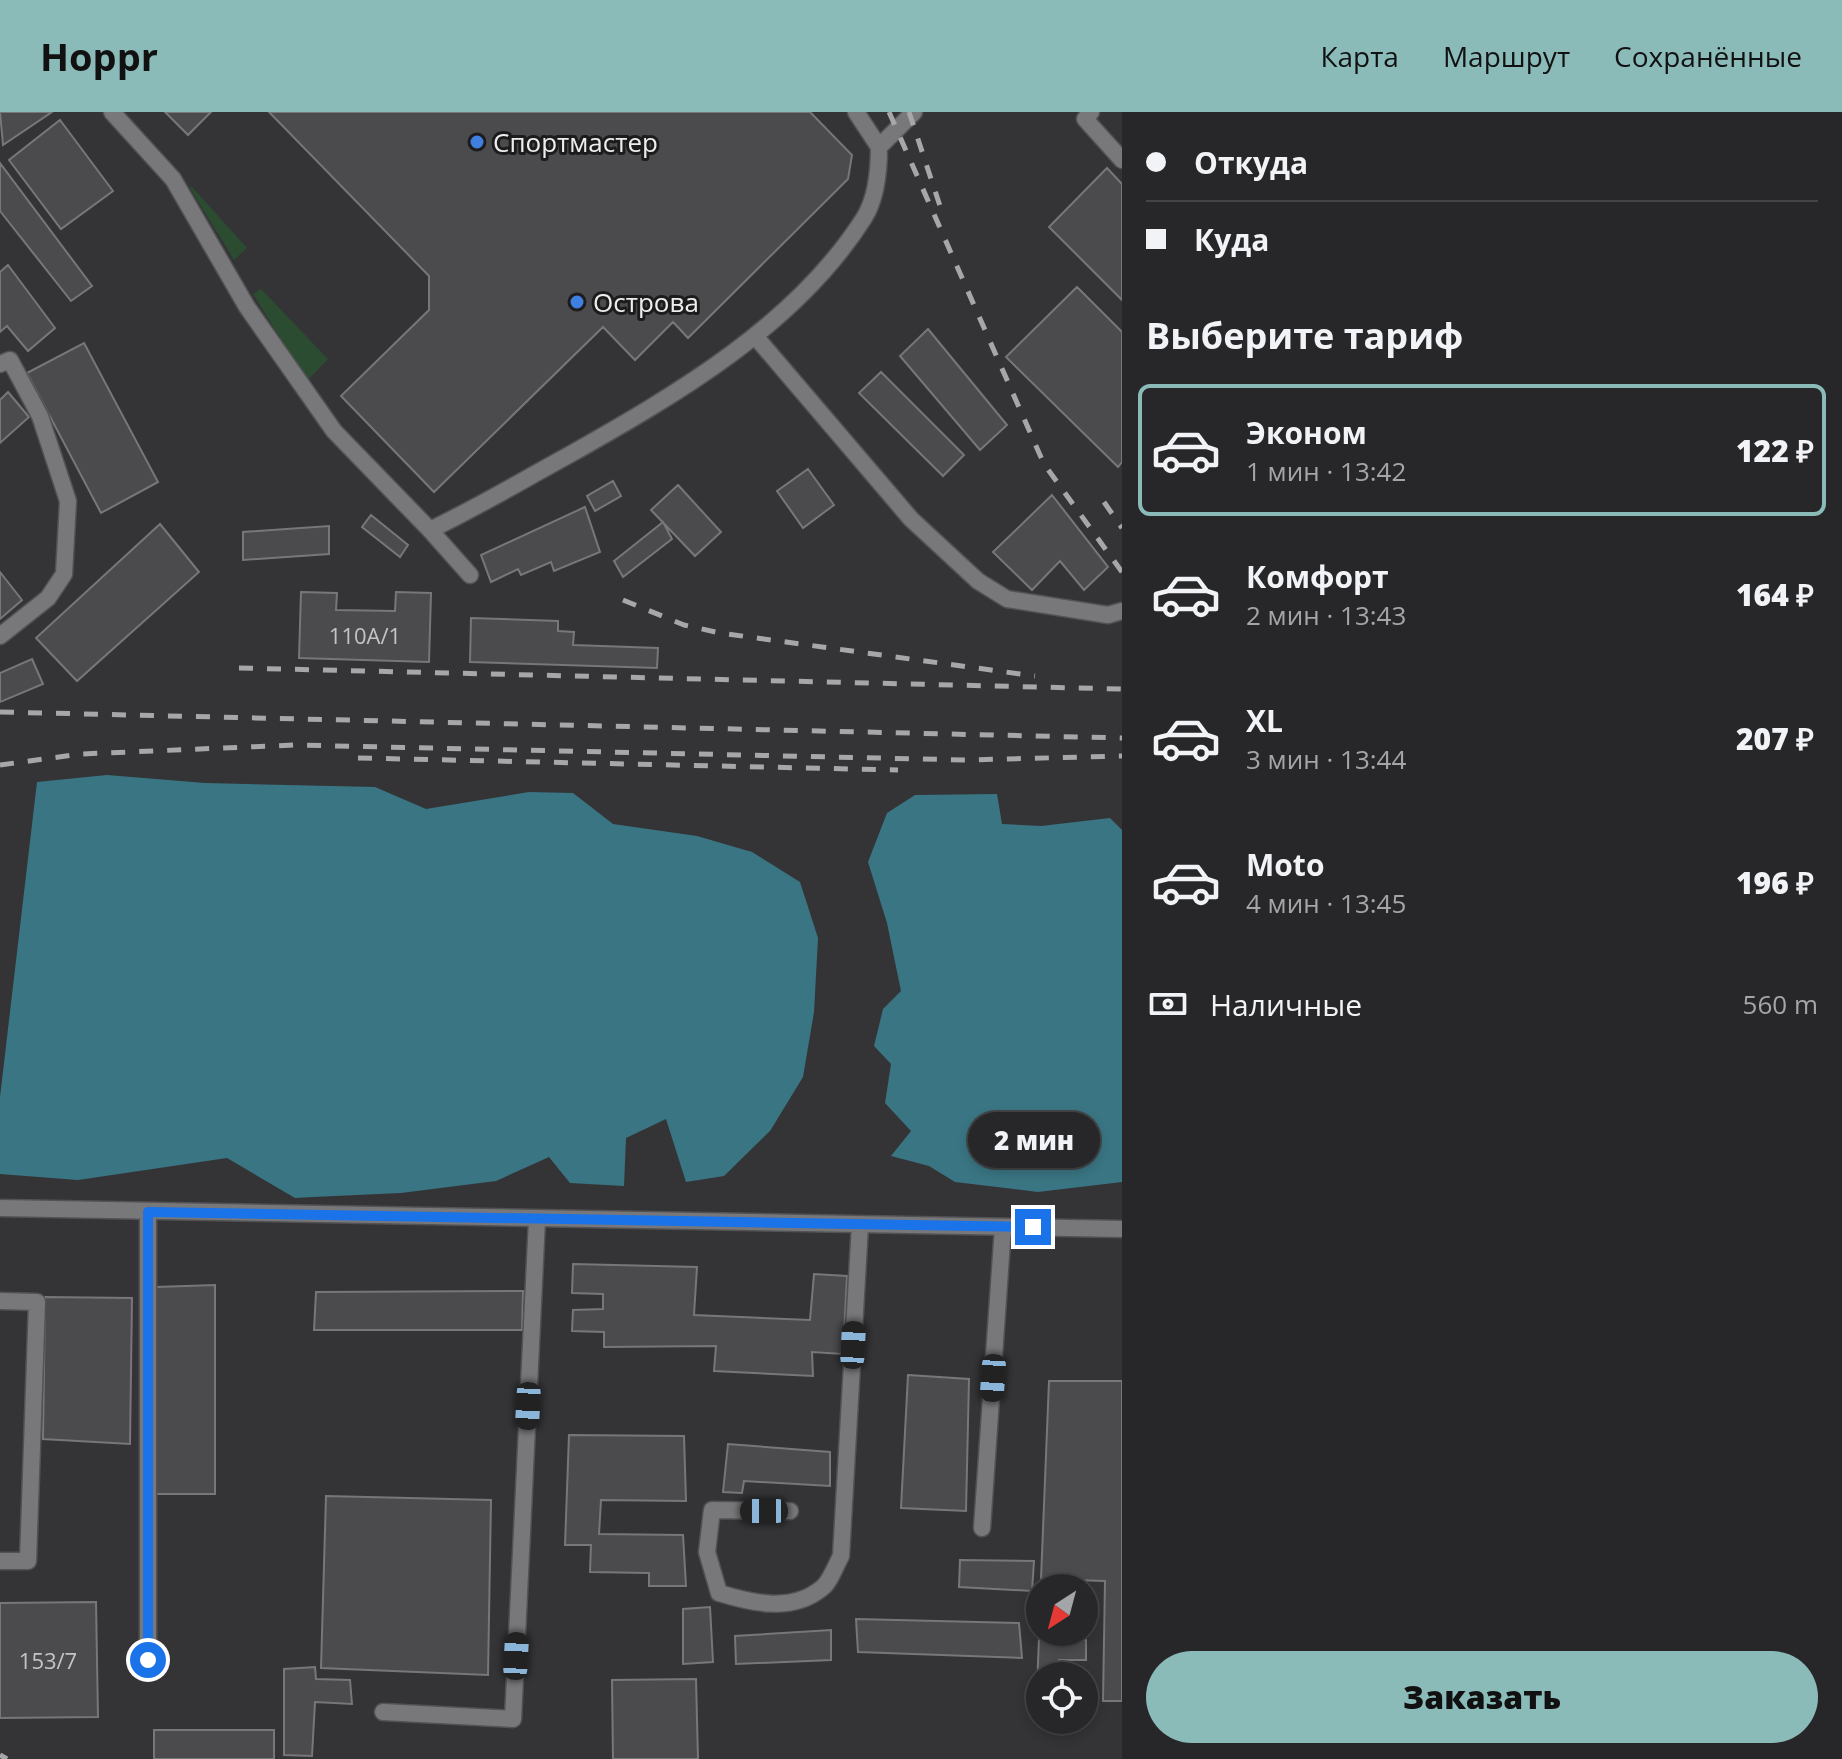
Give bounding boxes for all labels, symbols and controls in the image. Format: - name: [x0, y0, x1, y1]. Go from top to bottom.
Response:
- text: Hoppr: [40, 30, 158, 82]
- text: Карта: [1320, 37, 1399, 75]
- text: Маршрут: [1443, 37, 1570, 75]
- text: Сохранённые: [1614, 37, 1802, 75]
- place label: Спортмастер: [493, 124, 658, 160]
- marker: Спортмастер: [468, 133, 486, 151]
- text: Откуда: [1194, 142, 1308, 183]
- text: Куда: [1194, 219, 1269, 260]
- place label: Острова: [593, 284, 699, 320]
- marker: Острова: [568, 293, 586, 311]
- text: Выберите тариф: [1146, 311, 1463, 360]
- text: Эконом: [1246, 412, 1367, 453]
- icon: car: [1150, 414, 1222, 486]
- text: 122 ₽: [1736, 430, 1814, 471]
- text: 1 мин · 13:42: [1246, 453, 1406, 489]
- text: Комфорт: [1246, 556, 1389, 597]
- icon: car: [1150, 558, 1222, 630]
- text: 164 ₽: [1736, 574, 1814, 615]
- text: 2 мин · 13:43: [1246, 597, 1406, 633]
- house number: 110А/1: [329, 620, 401, 650]
- text: XL: [1246, 700, 1283, 741]
- icon: car: [1150, 702, 1222, 774]
- text: 207 ₽: [1736, 718, 1814, 759]
- text: 3 мин · 13:44: [1246, 741, 1406, 777]
- text: Moto: [1246, 844, 1324, 885]
- icon: car: [1150, 846, 1222, 918]
- text: 196 ₽: [1736, 862, 1814, 903]
- text: 4 мин · 13:45: [1246, 885, 1406, 921]
- icon: cash: [1146, 982, 1190, 1026]
- text: Наличные: [1210, 984, 1362, 1025]
- text: 560 m: [1743, 986, 1818, 1022]
- callout: 2 мин: [967, 1111, 1099, 1167]
- text: 2 мин: [994, 1122, 1074, 1158]
- route end: [1015, 1209, 1051, 1245]
- car: [840, 1320, 866, 1370]
- car: [979, 1353, 1007, 1403]
- car: [515, 1381, 541, 1431]
- car: [740, 1499, 788, 1523]
- north arrow: [1026, 1574, 1098, 1646]
- map controls: [1026, 1574, 1098, 1734]
- car: [503, 1631, 529, 1681]
- route start: [130, 1642, 166, 1678]
- house number: 153/7: [19, 1645, 77, 1675]
- button: Заказать: [1146, 1651, 1818, 1743]
- button: locate: [1026, 1662, 1098, 1734]

